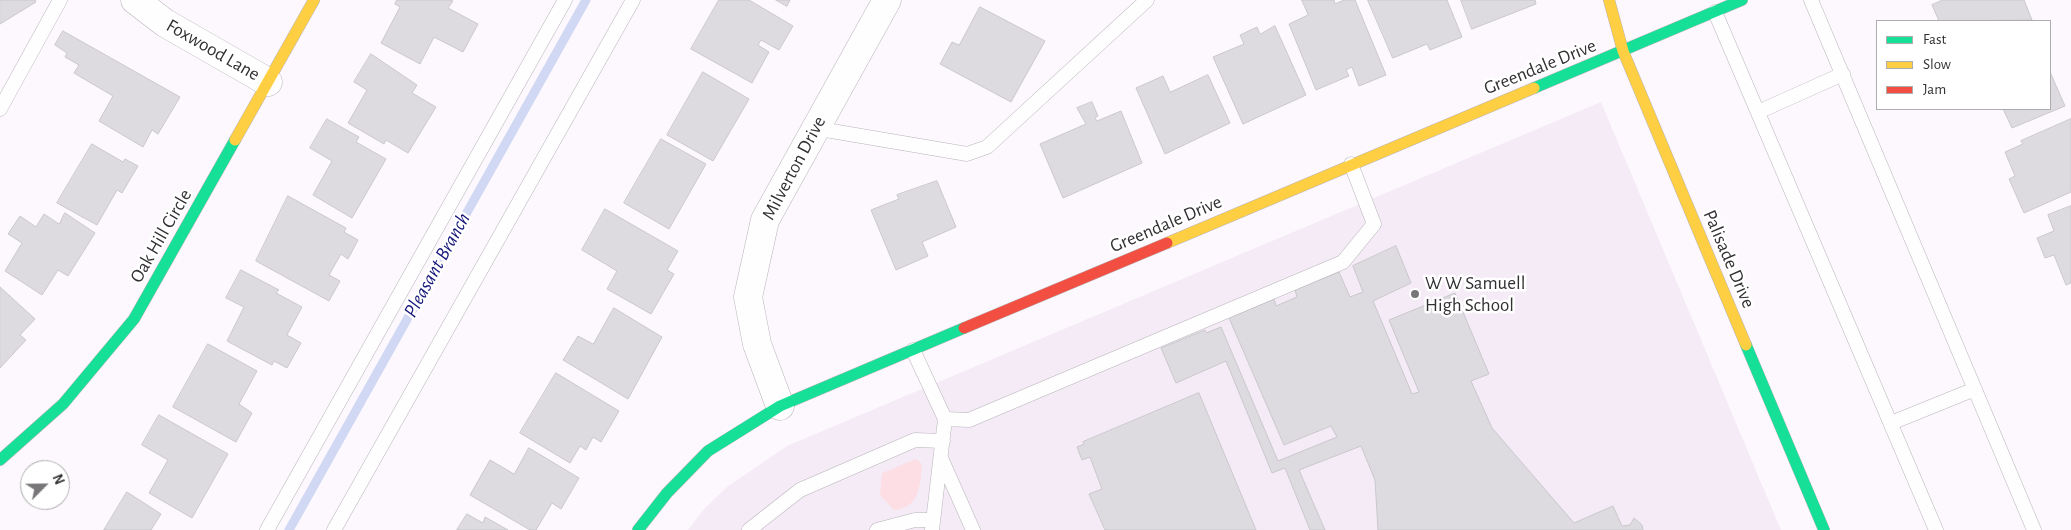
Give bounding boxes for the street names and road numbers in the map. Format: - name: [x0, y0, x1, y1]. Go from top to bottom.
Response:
- street label: Foxwood Lane: [162, 14, 264, 86]
- street label: Greendale Drive: [1480, 34, 1600, 100]
- street label: Milverton Drive: [757, 112, 831, 224]
- street label: Oak Hill Circle: [125, 185, 197, 287]
- street label: Greendale Drive: [1107, 190, 1225, 258]
- street label: Palisade Drive: [1698, 206, 1760, 312]

